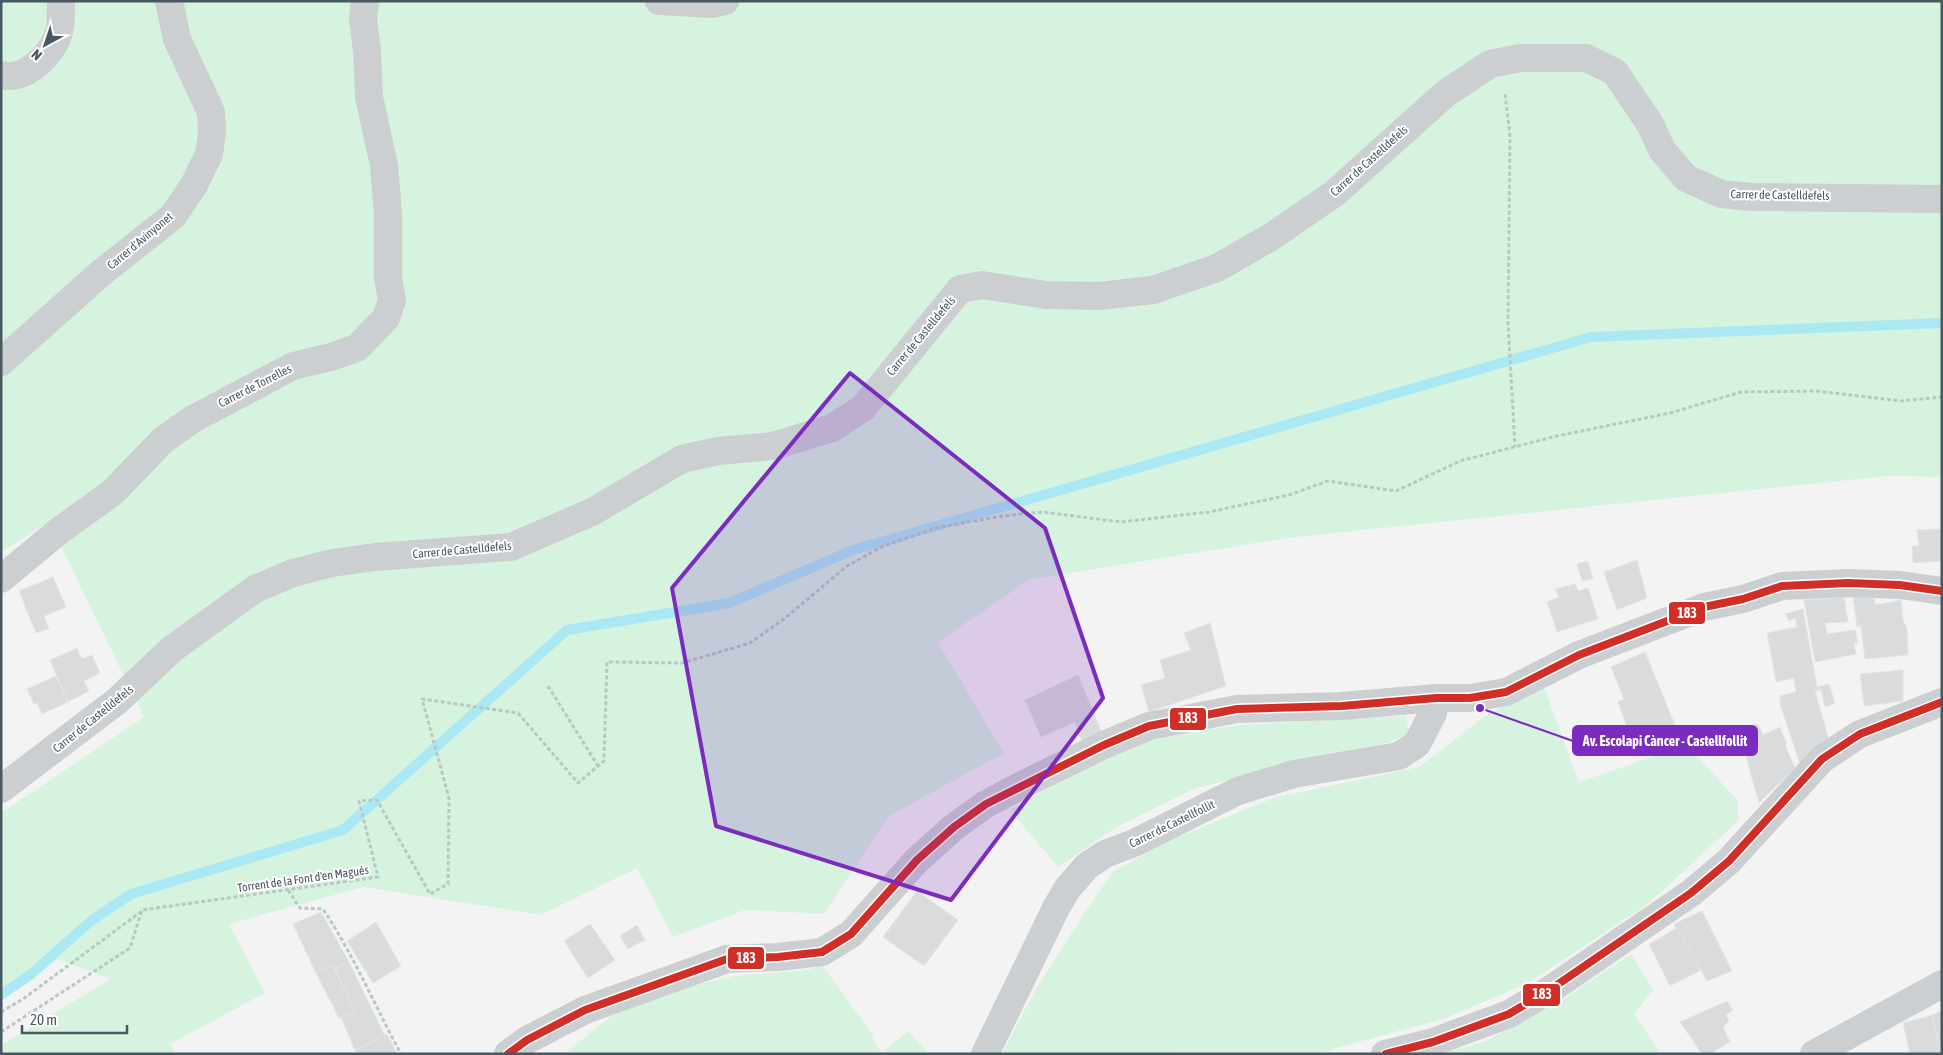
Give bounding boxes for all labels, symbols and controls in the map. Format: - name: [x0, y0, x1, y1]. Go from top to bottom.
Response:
- north arrow: [20, 20, 70, 70]
- text: N: [28, 46, 45, 64]
- street label: Carrer de Castelldefels: [1328, 123, 1410, 199]
- street label: Carrer de Castelldefels: [1730, 187, 1830, 203]
- street label: Carrer d'Avinyonet: [104, 209, 176, 272]
- street label: Carrer de Castelldefels: [884, 294, 958, 378]
- street label: Carrer de Torrelles: [216, 362, 294, 410]
- street label: Carrer de Castelldefels: [412, 539, 512, 561]
- line badge: 183: [1668, 601, 1706, 625]
- text: 183: [1677, 605, 1697, 621]
- street label: Carrer de Castelldefels: [50, 682, 136, 756]
- line badge: 183: [1169, 707, 1207, 731]
- text: 183: [1178, 710, 1198, 726]
- callout: Av. Escolapi Càncer - Castellfollit: [1573, 726, 1757, 755]
- text: Av. Escolapi Càncer - Castellfollit: [1582, 733, 1747, 749]
- street label: Carrer de Castellfollit: [1127, 797, 1218, 851]
- street label: Torrent de la Font d'en Magués: [237, 863, 369, 895]
- line badge: 183: [727, 946, 765, 970]
- text: 183: [736, 950, 756, 966]
- line badge: 183: [1522, 983, 1561, 1007]
- text: 183: [1532, 986, 1552, 1002]
- scale bar: [22, 1002, 128, 1034]
- text: 20 m: [30, 1011, 57, 1028]

